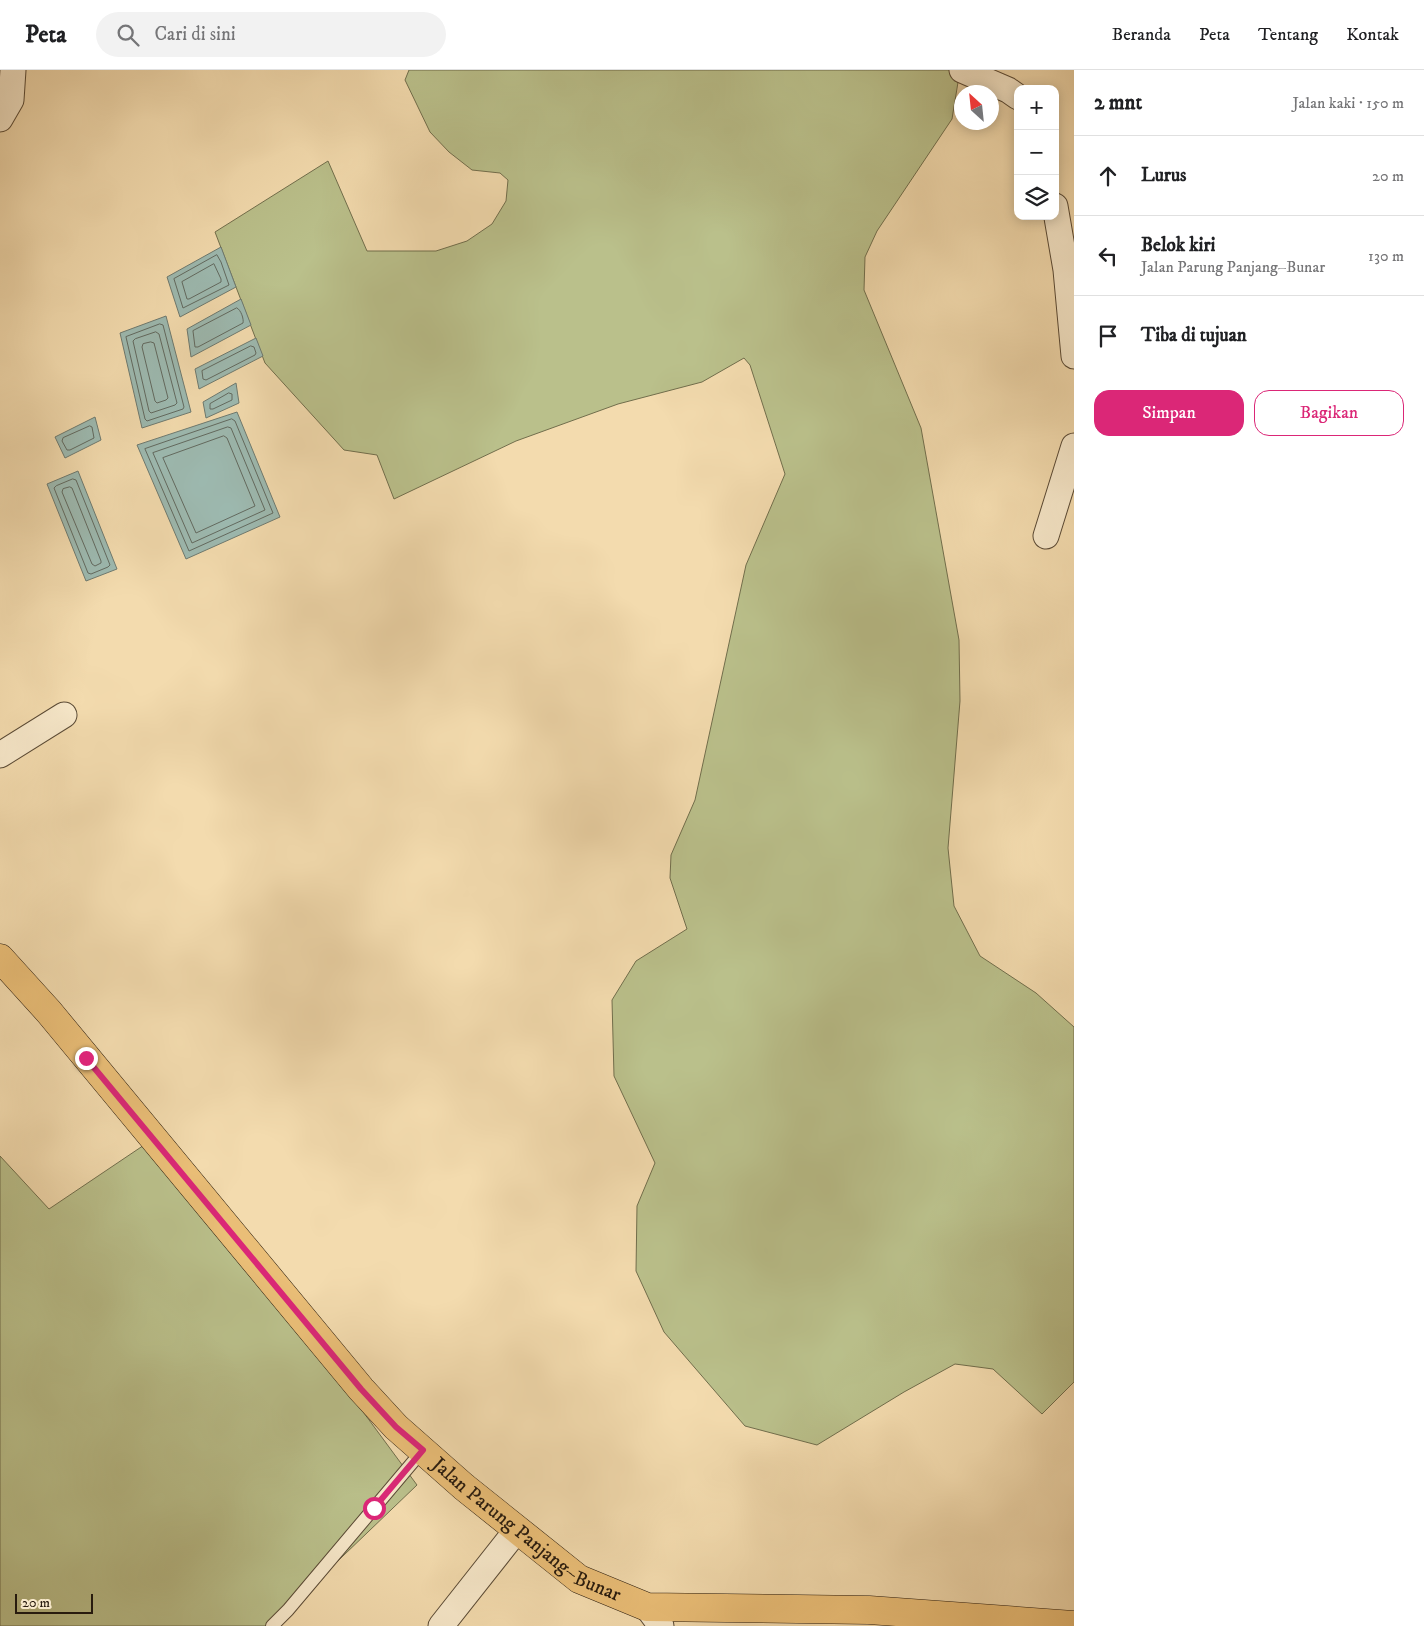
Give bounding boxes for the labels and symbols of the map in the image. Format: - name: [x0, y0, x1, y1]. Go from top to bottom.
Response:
- north arrow: [954, 85, 999, 130]
- route end: [75, 1047, 98, 1070]
- street label: Jalan Parung Panjang–Bunar: [425, 1451, 625, 1608]
- route start: [363, 1497, 386, 1520]
- scale bar: [15, 1591, 92, 1614]

